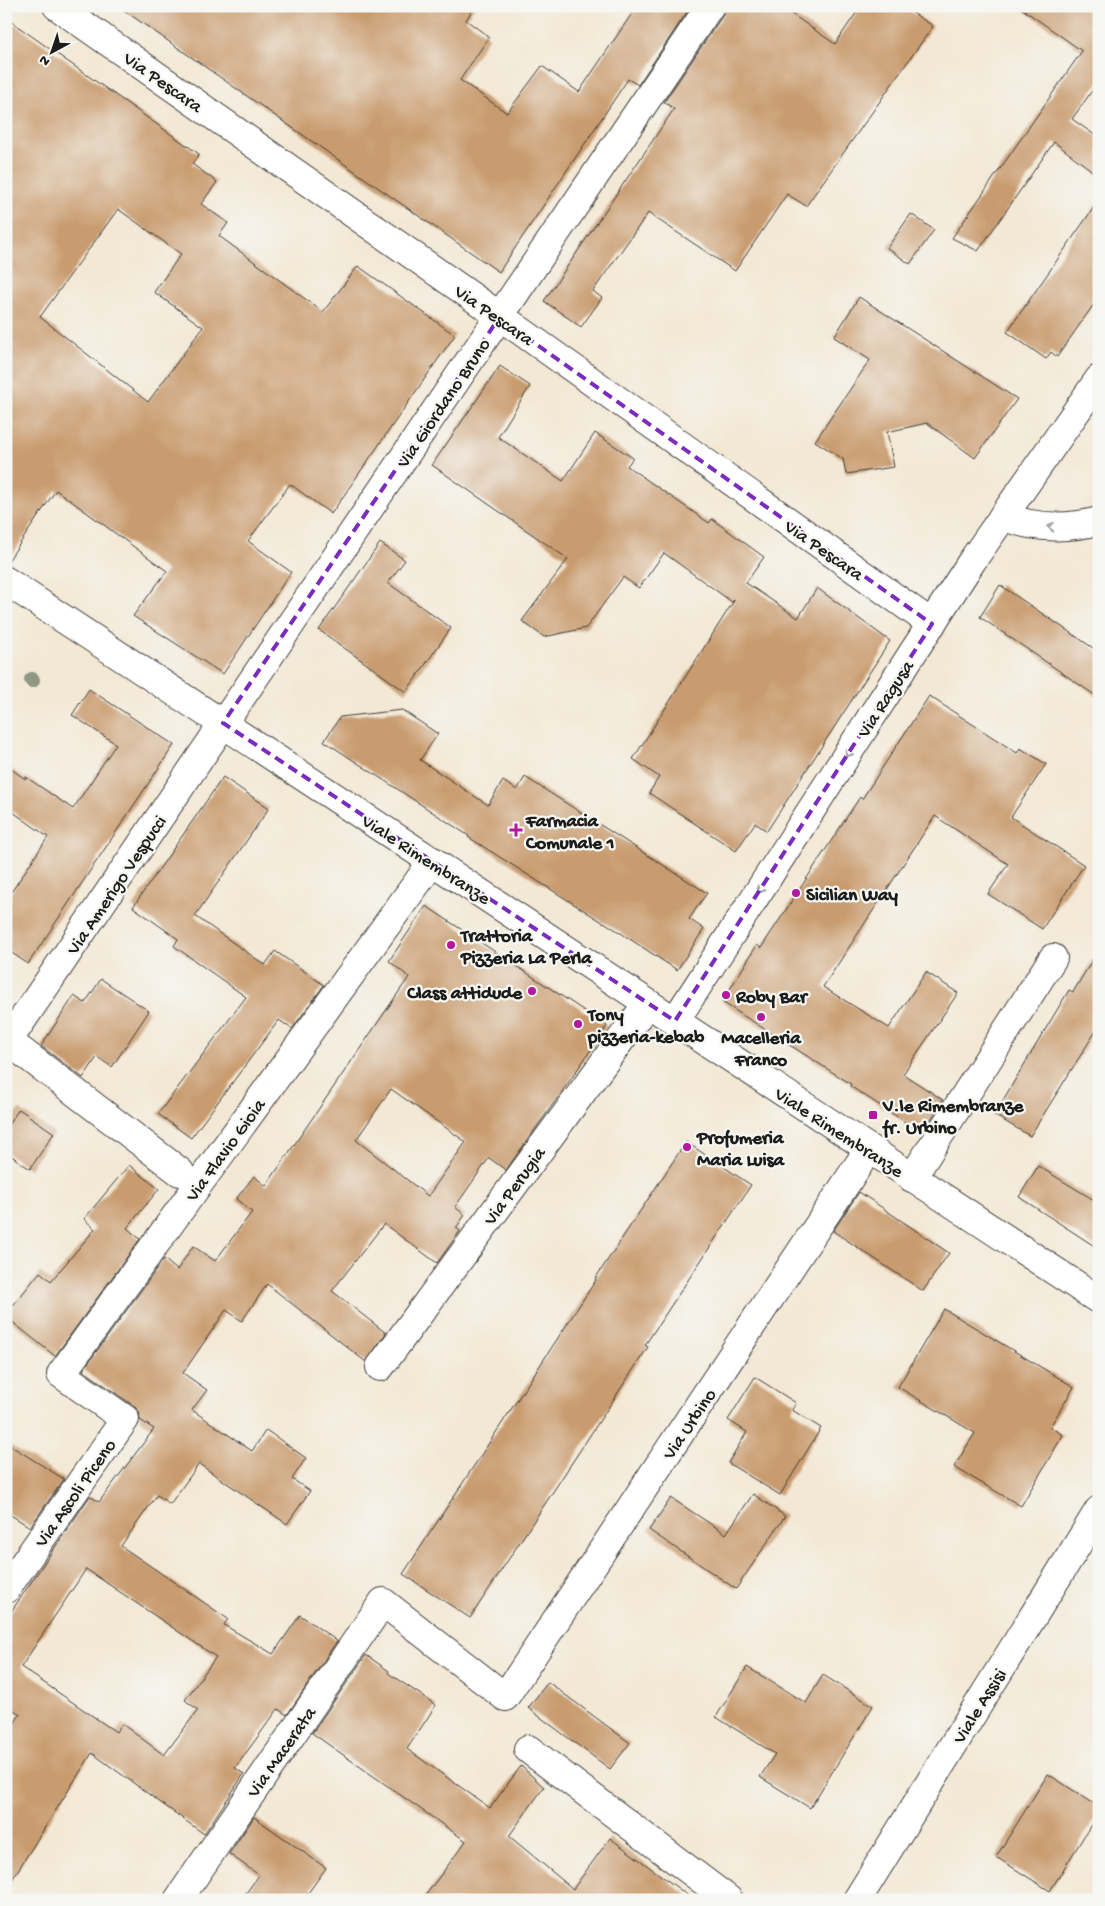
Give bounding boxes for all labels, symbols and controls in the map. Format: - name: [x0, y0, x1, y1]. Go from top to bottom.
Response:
- north arrow: [28, 28, 78, 78]
- street label: Via Pescara: [117, 48, 207, 120]
- text: N: [36, 51, 54, 69]
- street label: Via Pescara: [448, 281, 538, 353]
- street label: Via Giordano Bruno: [392, 335, 497, 474]
- street label: Via Pescara: [778, 516, 868, 588]
- one-way arrow: [1046, 521, 1054, 532]
- street label: Via Ragusa: [853, 656, 921, 744]
- one-way arrow: [845, 748, 855, 757]
- street label: Viale Rimembranze: [355, 810, 494, 911]
- place label: Farmacia Comunale 1: [525, 811, 614, 856]
- street label: Via Amerigo Vespucci: [62, 812, 173, 961]
- marker: Farmacia Comunale 1: [510, 824, 522, 836]
- one-way arrow: [757, 884, 766, 894]
- place label: Sicilian Way: [806, 885, 899, 908]
- marker: Sicilian Way: [790, 887, 802, 899]
- place label: Trattoria Pizzeria La Perla: [459, 926, 593, 971]
- marker: Trattoria Pizzeria La Perla: [445, 939, 457, 951]
- place label: Class attidude: [406, 983, 523, 1006]
- marker: Class attidude: [526, 985, 538, 997]
- place label: Roby Bar: [735, 987, 809, 1010]
- marker: Roby Bar: [720, 989, 732, 1001]
- place label: Tony pizzeria-kebab: [586, 1005, 704, 1050]
- marker: Macelleria Franco: [755, 1011, 767, 1023]
- marker: Tony pizzeria-kebab: [572, 1018, 584, 1030]
- place label: Macelleria Franco: [721, 1028, 802, 1073]
- street label: Viale Rimembranze: [768, 1083, 907, 1184]
- street label: Via Flavio Gioia: [181, 1094, 273, 1208]
- place label: V.le Rimembranze fr. Urbino: [882, 1096, 1025, 1141]
- marker: V.le Rimembranze fr. Urbino: [867, 1109, 879, 1121]
- place label: Profumeria Maria Luisa: [696, 1128, 786, 1173]
- marker: Profumeria Maria Luisa: [681, 1141, 693, 1153]
- street label: Via Perugia: [479, 1142, 553, 1231]
- street label: Via Urbino: [658, 1385, 723, 1466]
- street label: Via Ascoli Piceno: [31, 1435, 123, 1553]
- street label: Viale Assisi: [948, 1665, 1013, 1749]
- street label: Via Macerata: [243, 1702, 323, 1804]

